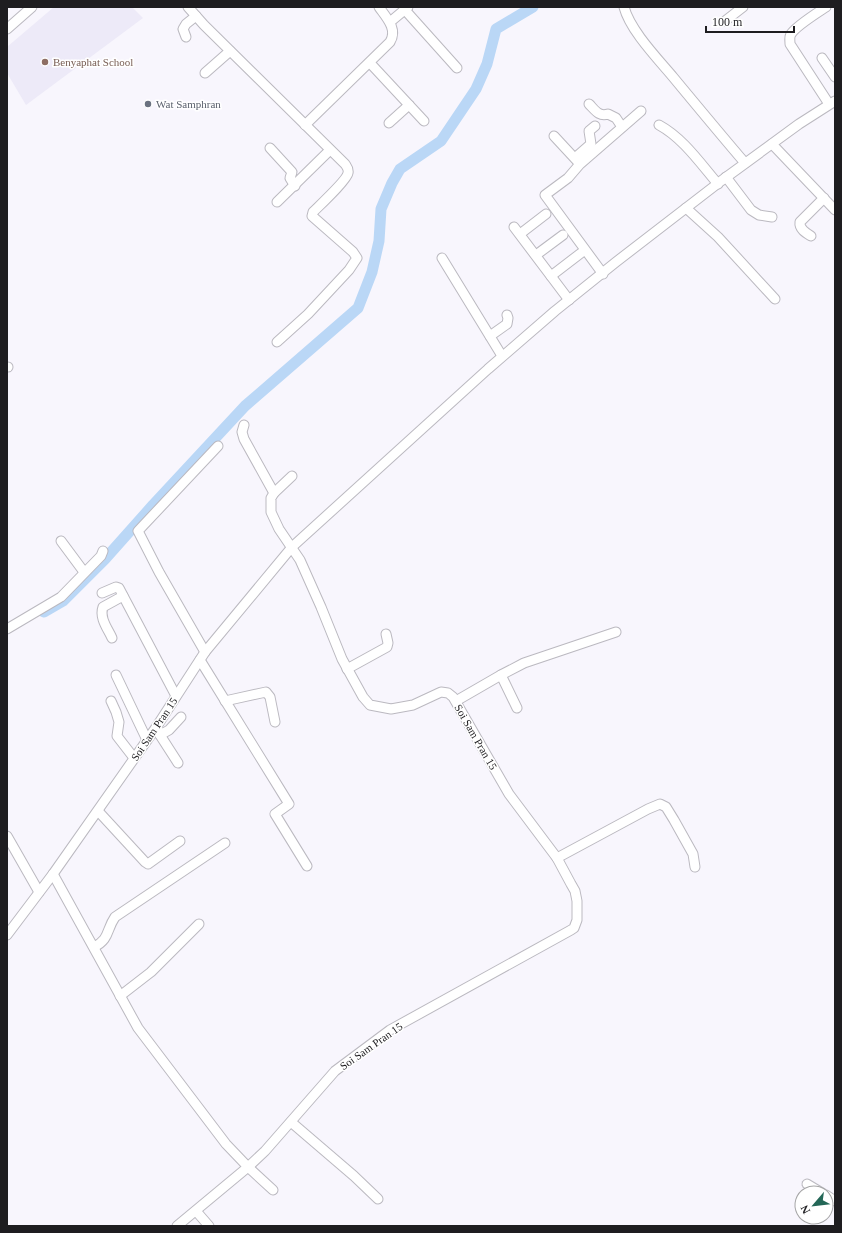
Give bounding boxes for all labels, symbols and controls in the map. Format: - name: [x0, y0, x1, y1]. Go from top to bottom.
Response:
- scale bar: [706, 8, 794, 34]
- text: 100 m: [712, 15, 743, 29]
- place label: Benyaphat School: [53, 56, 133, 68]
- marker: Benyaphat School: [40, 57, 50, 67]
- place label: Wat Samphran: [156, 98, 221, 110]
- marker: Wat Samphran: [143, 99, 153, 109]
- street label: Soi Sam Pran 15: [128, 695, 180, 763]
- street label: Soi Sam Pran 15: [452, 702, 500, 772]
- street label: Soi Sam Pran 15: [337, 1020, 405, 1072]
- north arrow: [794, 1185, 834, 1225]
- text: N: [798, 1203, 812, 1216]

